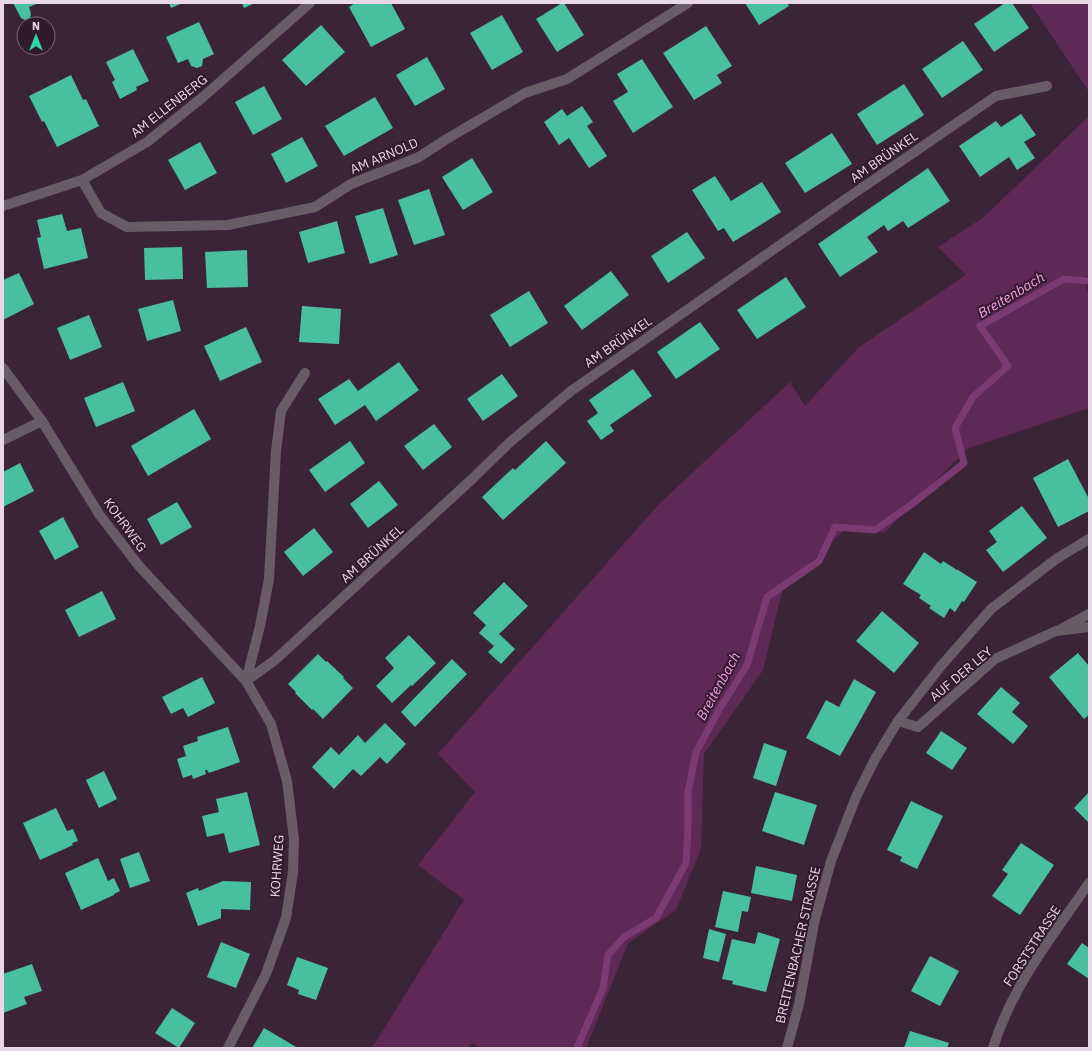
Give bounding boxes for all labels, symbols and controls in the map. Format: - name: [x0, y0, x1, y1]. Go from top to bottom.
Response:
- north arrow: [16, 16, 56, 56]
- text: N: [32, 19, 40, 33]
- street label: AM ELLENBERG: [127, 71, 211, 141]
- street label: AM BRÜNKEL: [847, 127, 922, 187]
- street label: AM ARNOLD: [347, 134, 421, 178]
- water label: Breitenbach: [974, 268, 1048, 322]
- street label: AM BRÜNKEL: [581, 312, 656, 372]
- street label: KOHRWEG: [100, 495, 150, 555]
- street label: AM BRÜNKEL: [337, 521, 407, 587]
- street label: AUF DER LEY: [926, 643, 996, 705]
- water label: Breitenbach: [692, 649, 744, 723]
- street label: KOHRWEG: [266, 834, 288, 898]
- street label: BREITENBACHER STRASSE: [772, 865, 824, 1025]
- street label: FORSTSTRASSE: [999, 902, 1065, 990]

